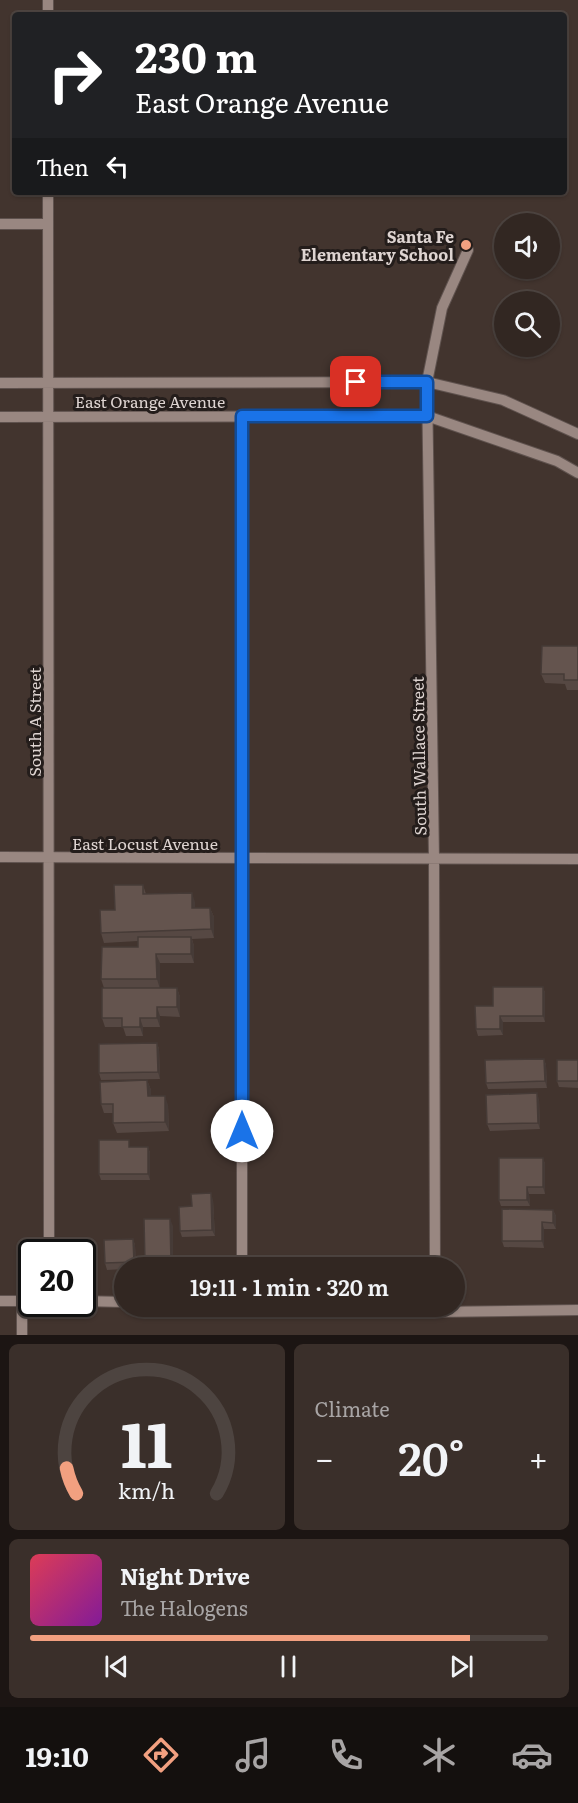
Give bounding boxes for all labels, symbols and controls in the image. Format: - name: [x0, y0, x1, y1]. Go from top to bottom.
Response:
- text: 230 m: [135, 24, 257, 86]
- icon: right: [36, 36, 114, 114]
- text: East Orange Avenue: [135, 81, 389, 121]
- text: Then: [36, 150, 89, 183]
- icon: left: [101, 150, 134, 183]
- map controls: [494, 213, 560, 357]
- button: sound: [494, 213, 560, 279]
- place label: Santa Fe Elementary School: [301, 224, 454, 266]
- marker: Santa Fe Elementary School: [459, 238, 473, 252]
- button: search: [494, 291, 560, 357]
- pin: [330, 356, 381, 407]
- icon: arrive: [339, 365, 372, 398]
- street label: East Orange Avenue: [75, 389, 225, 413]
- street label: South A Street: [22, 667, 46, 777]
- street label: South Wallace Street: [405, 676, 431, 836]
- street label: East Locust Avenue: [72, 831, 218, 855]
- position arrow: [210, 1099, 274, 1163]
- speed limit sign: 20: [18, 1239, 96, 1317]
- text: 19:11 · 1 min · 320 m: [190, 1270, 389, 1303]
- text: Climate: [315, 1393, 390, 1423]
- text: 11: [121, 1395, 173, 1487]
- text: 20°: [398, 1423, 464, 1490]
- text: −: [315, 1432, 334, 1481]
- text: +: [529, 1432, 548, 1481]
- text: km/h: [118, 1474, 175, 1506]
- text: Night Drive: [120, 1559, 250, 1592]
- text: The Halogens: [120, 1592, 248, 1622]
- icon: previous: [100, 1650, 133, 1683]
- icon: pause: [272, 1650, 305, 1683]
- icon: next: [445, 1650, 478, 1683]
- icon: directions: [140, 1734, 182, 1776]
- icon: music: [232, 1734, 274, 1776]
- icon: phone: [325, 1734, 367, 1776]
- icon: climate: [418, 1734, 460, 1776]
- icon: car: [511, 1734, 553, 1776]
- text: 19:10: [25, 1735, 89, 1775]

